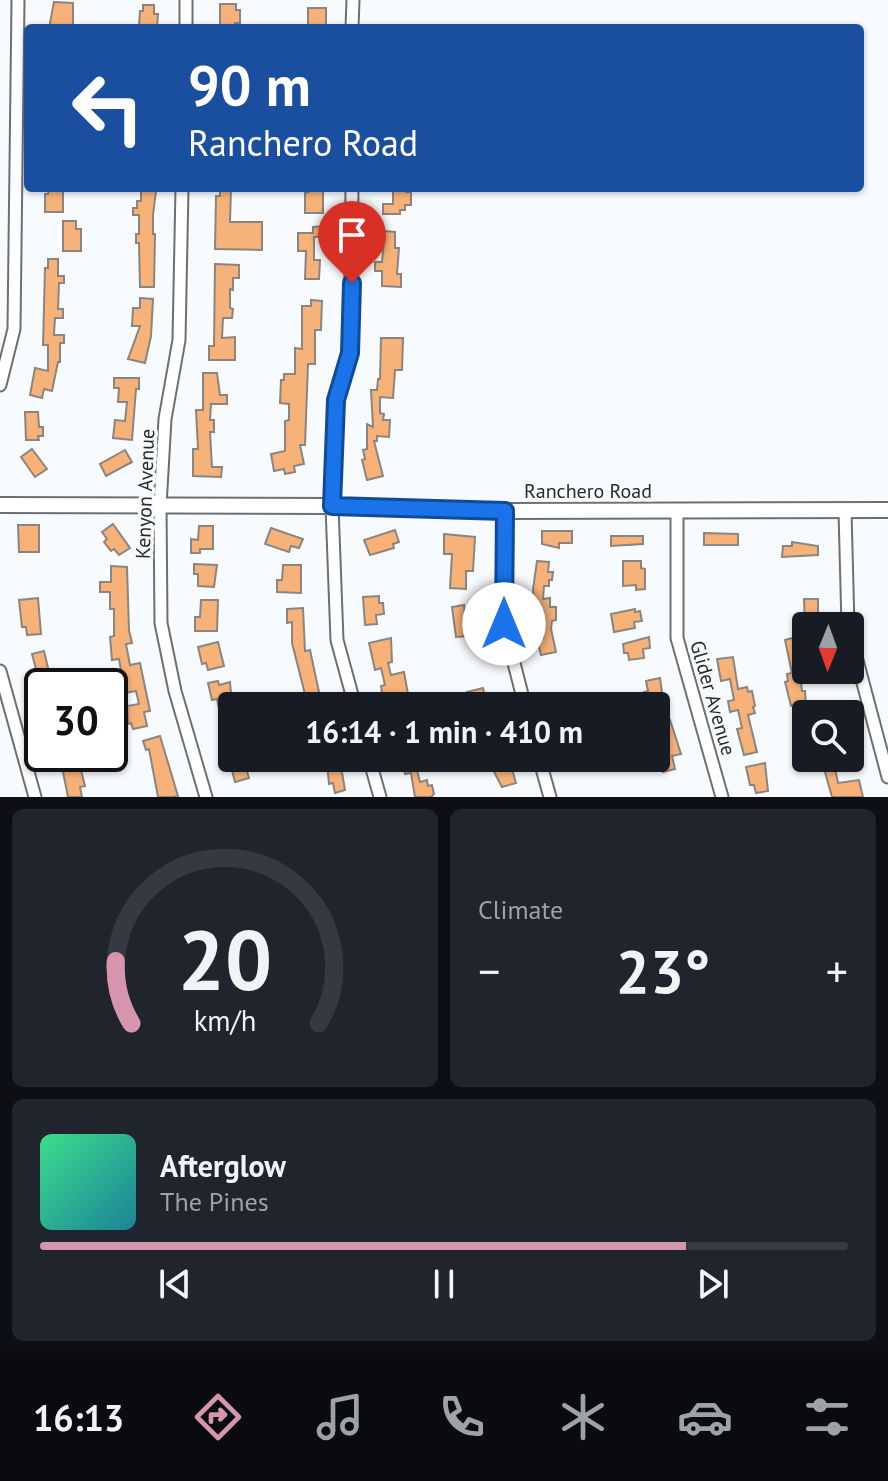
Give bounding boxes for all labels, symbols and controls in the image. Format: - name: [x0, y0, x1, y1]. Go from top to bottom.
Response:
- text: 90 m: [188, 49, 311, 121]
- icon: left: [56, 56, 160, 160]
- text: Ranchero Road: [188, 119, 418, 166]
- pin: [318, 201, 386, 283]
- icon: arrive: [330, 213, 374, 257]
- street label: Kenyon Avenue: [130, 428, 160, 560]
- street label: Ranchero Road: [524, 478, 652, 504]
- position arrow: [462, 582, 546, 666]
- north arrow: [792, 612, 864, 684]
- map controls: [792, 612, 864, 772]
- street label: Glider Avenue: [684, 638, 742, 758]
- speed limit sign: 30: [24, 668, 128, 772]
- button: search: [792, 700, 864, 772]
- text: 16:14 · 1 min · 410 m: [305, 712, 583, 751]
- text: Climate: [478, 893, 563, 926]
- text: 20: [178, 905, 272, 1013]
- text: 23°: [616, 932, 710, 1010]
- text: −: [478, 942, 500, 999]
- text: +: [826, 942, 848, 999]
- text: km/h: [194, 1002, 256, 1039]
- text: Afterglow: [160, 1146, 286, 1185]
- text: The Pines: [160, 1185, 269, 1218]
- icon: previous: [153, 1262, 197, 1306]
- icon: pause: [422, 1262, 466, 1306]
- icon: next: [691, 1262, 735, 1306]
- icon: directions: [190, 1389, 246, 1445]
- icon: music: [312, 1389, 368, 1445]
- icon: phone: [434, 1389, 490, 1445]
- icon: climate: [555, 1389, 611, 1445]
- icon: car: [677, 1389, 733, 1445]
- icon: filters: [799, 1389, 855, 1445]
- text: 16:13: [33, 1394, 124, 1441]

